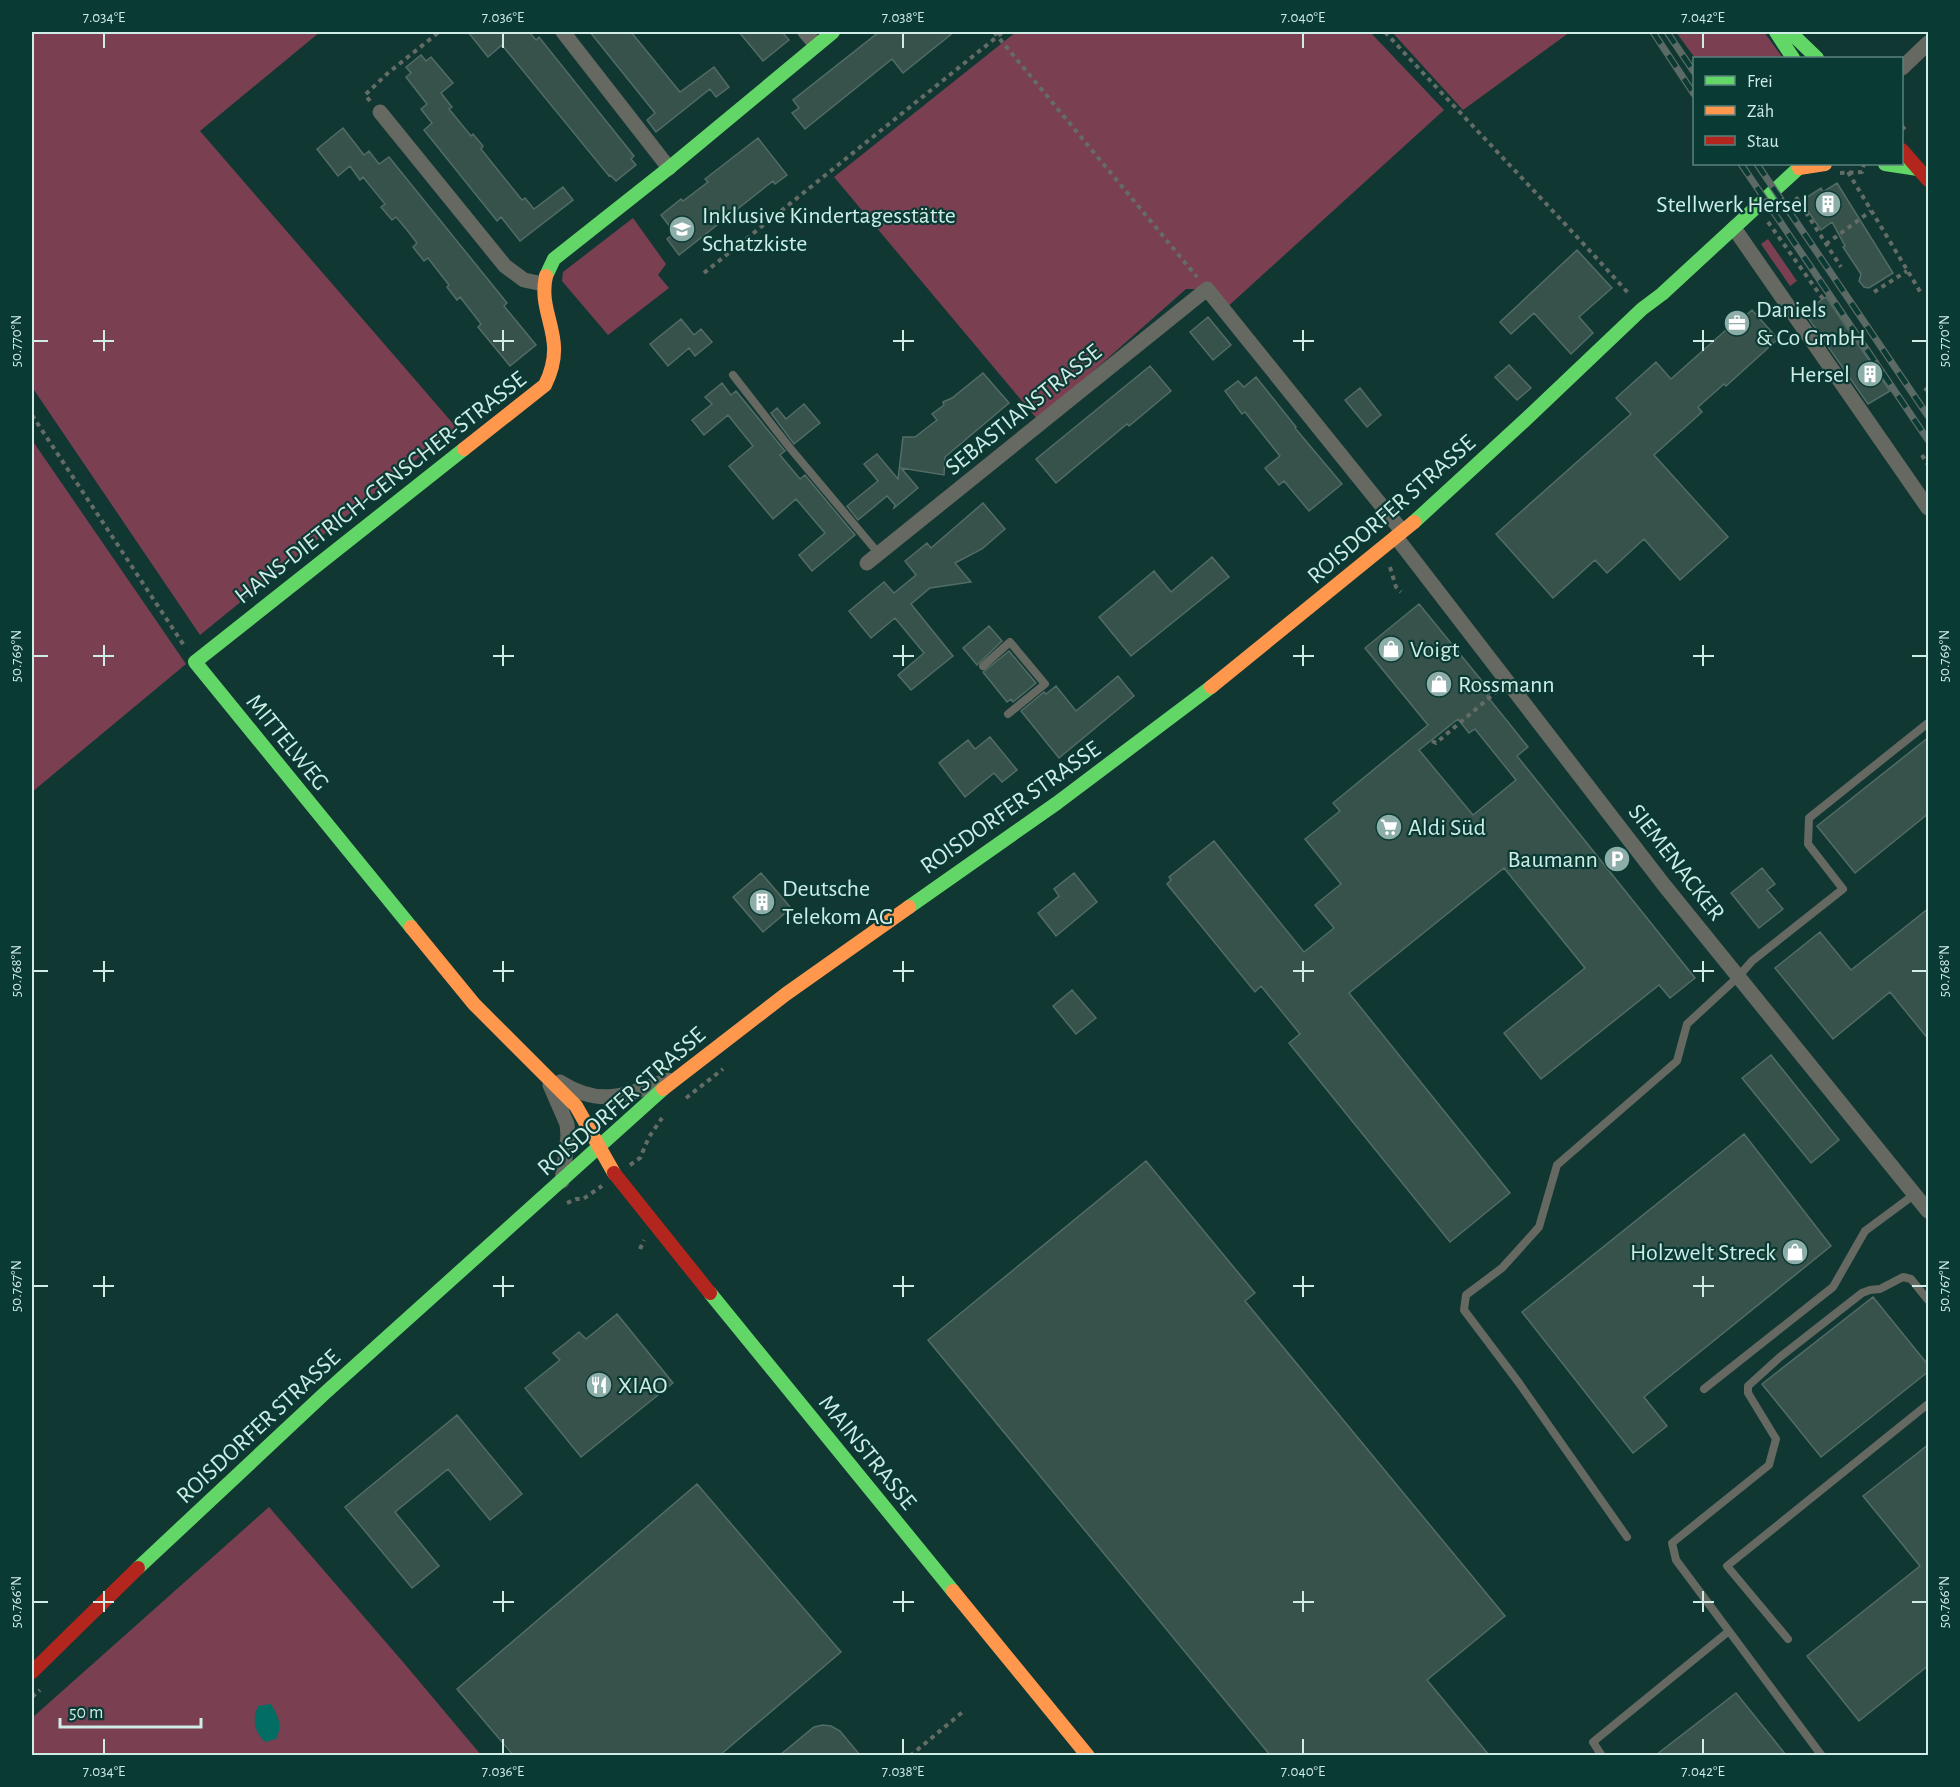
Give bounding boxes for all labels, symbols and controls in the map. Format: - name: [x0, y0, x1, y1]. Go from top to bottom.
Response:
- text: 7.034°E: [83, 10, 125, 25]
- text: 7.036°E: [482, 10, 524, 25]
- text: 7.038°E: [882, 10, 924, 25]
- text: 7.040°E: [1281, 10, 1325, 25]
- text: 7.042°E: [1681, 10, 1725, 25]
- legend: [1693, 57, 1903, 165]
- text: Frei: [1747, 73, 1773, 91]
- text: Zäh: [1747, 103, 1774, 121]
- text: Stau: [1747, 133, 1779, 151]
- building icon: Stellwerk Hersel: [1813, 189, 1843, 219]
- place label: Stellwerk Hersel: [1656, 193, 1808, 217]
- place label: Inklusive Kindertagesstätte Schatzkiste: [702, 204, 956, 256]
- school or university icon: Inklusive Kindertagesstätte Schatzkiste: [667, 214, 697, 244]
- place label: Daniels & Co GmbH: [1756, 298, 1866, 350]
- office icon: Daniels & Co GmbH: [1722, 308, 1752, 338]
- text: 50.770°N: [9, 315, 24, 367]
- text: 50.770°N: [1937, 315, 1952, 367]
- street label: SEBASTIANSTRASSE: [941, 339, 1107, 480]
- building icon: Hersel: [1855, 359, 1885, 389]
- place label: Hersel: [1789, 363, 1850, 387]
- street label: HANS-DIETRICH-GENSCHER-STRASSE: [231, 367, 531, 609]
- street label: ROISDORFER STRASSE: [1303, 430, 1480, 589]
- text: 50.769°N: [9, 630, 24, 682]
- text: 50.769°N: [1937, 630, 1952, 682]
- shop icon: Voigt: [1376, 634, 1406, 664]
- place label: Voigt: [1410, 638, 1460, 662]
- shop icon: Rossmann: [1424, 669, 1454, 699]
- place label: Rossmann: [1458, 673, 1555, 697]
- street label: MITTELWEG: [241, 690, 333, 795]
- street label: ROISDORFER STRASSE: [916, 737, 1105, 879]
- street label: SIEMENACKER: [1624, 800, 1729, 925]
- supermarket icon: Aldi Süd: [1374, 812, 1404, 842]
- place label: Aldi Süd: [1408, 816, 1486, 840]
- parking icon: Baumann: [1602, 844, 1632, 874]
- place label: Baumann: [1507, 848, 1598, 872]
- place label: Deutsche Telekom AG: [782, 877, 893, 929]
- building icon: Deutsche Telekom AG: [747, 887, 777, 917]
- text: 50.768°N: [9, 945, 24, 997]
- text: 50.768°N: [1937, 945, 1952, 997]
- street label: ROISDORFER STRASSE: [533, 1022, 710, 1181]
- shop icon: Holzwelt Streck: [1780, 1237, 1810, 1267]
- place label: Holzwelt Streck: [1630, 1241, 1776, 1265]
- text: 50.767°N: [9, 1260, 24, 1312]
- text: 50.767°N: [1937, 1260, 1952, 1312]
- street label: ROISDORFER STRASSE: [172, 1345, 345, 1508]
- restaurant icon: XIAO: [584, 1370, 614, 1400]
- place label: XIAO: [618, 1374, 667, 1398]
- street label: MAINSTRASSE: [814, 1391, 921, 1515]
- text: 50.766°N: [9, 1576, 24, 1628]
- text: 50.766°N: [1937, 1576, 1952, 1628]
- scale bar: [60, 1691, 201, 1729]
- text: 50 m: [69, 1704, 103, 1722]
- text: 7.034°E: [83, 1764, 125, 1779]
- text: 7.036°E: [482, 1764, 524, 1779]
- text: 7.038°E: [882, 1764, 924, 1779]
- text: 7.040°E: [1281, 1764, 1325, 1779]
- text: 7.042°E: [1681, 1764, 1725, 1779]

